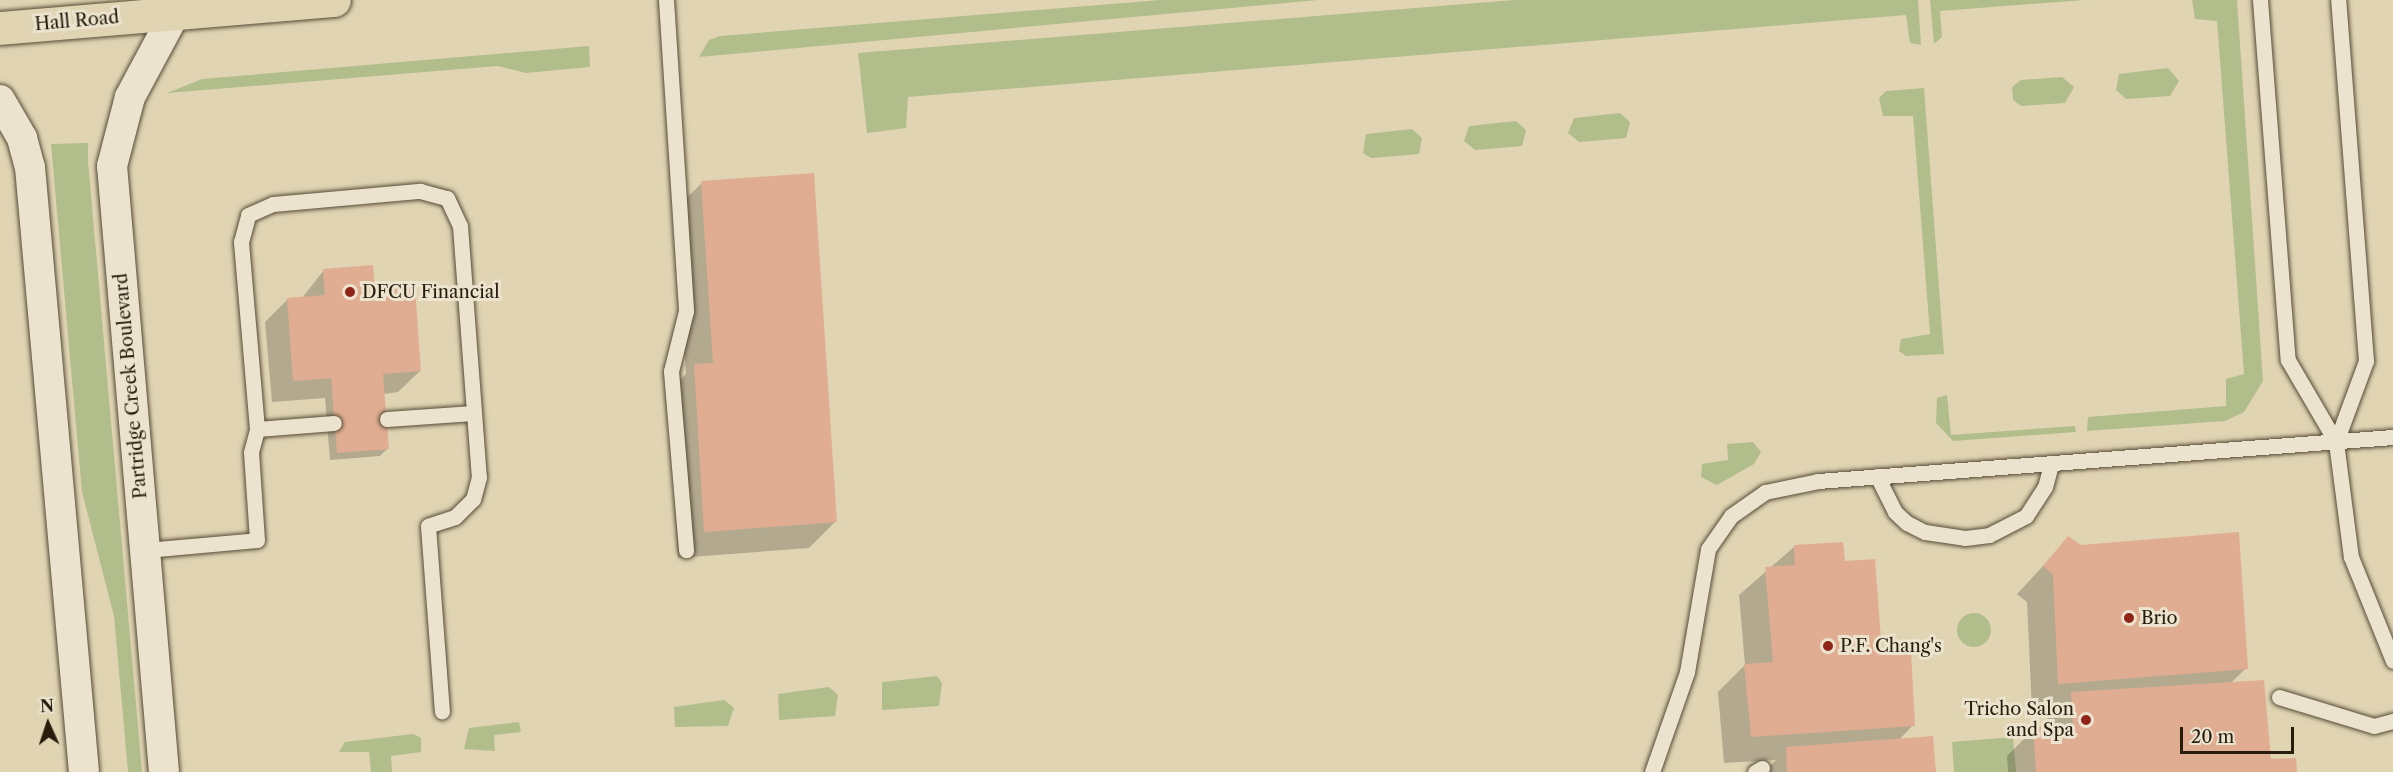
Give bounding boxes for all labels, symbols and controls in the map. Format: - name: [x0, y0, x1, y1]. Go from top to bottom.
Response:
- street label: Hall Road: [34, 7, 120, 35]
- street label: Partridge Creek Boulevard: [110, 272, 152, 500]
- place label: DFCU Financial: [362, 281, 500, 303]
- marker: DFCU Financial: [343, 285, 357, 299]
- place label: Brio: [2141, 607, 2178, 629]
- marker: Brio: [2122, 611, 2136, 625]
- place label: P.F. Chang's: [1840, 635, 1942, 657]
- marker: P.F. Chang's: [1821, 639, 1835, 653]
- north arrow: [18, 694, 78, 754]
- text: N: [40, 696, 55, 716]
- place label: Tricho Salon and Spa: [1964, 699, 2074, 742]
- marker: Tricho Salon and Spa: [2079, 713, 2093, 727]
- scale bar: [2183, 715, 2297, 753]
- text: 20 m: [2191, 726, 2234, 748]

